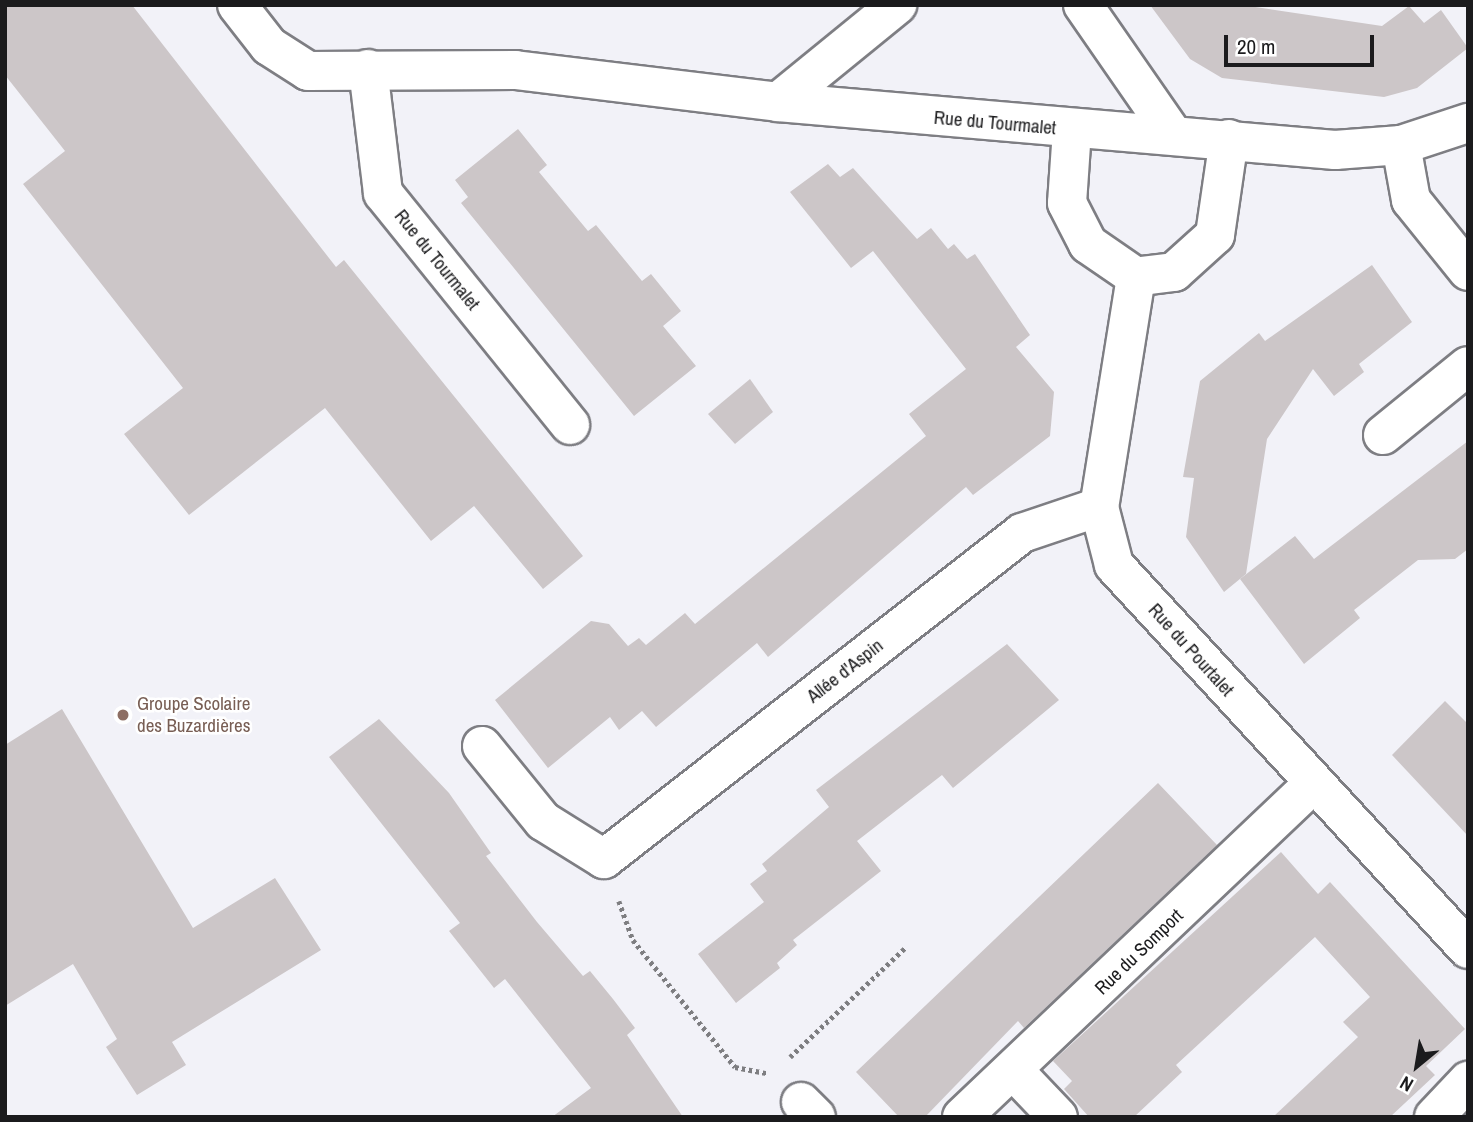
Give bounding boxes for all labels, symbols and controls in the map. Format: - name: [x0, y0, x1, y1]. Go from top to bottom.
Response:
- scale bar: [1228, 21, 1378, 65]
- text: 20 m: [1237, 32, 1275, 61]
- street label: Rue du Tourmalet: [933, 106, 1057, 140]
- street label: Rue du Tourmalet: [389, 205, 485, 315]
- street label: Rue du Pourtalet: [1143, 599, 1239, 701]
- street label: Allée d'Aspin: [802, 634, 888, 708]
- place label: Groupe Scolaire des Buzardières: [137, 693, 250, 737]
- marker: Groupe Scolaire des Buzardières: [115, 707, 131, 723]
- street label: Rue du Somport: [1090, 904, 1188, 1000]
- north arrow: [1382, 1031, 1452, 1101]
- text: N: [1395, 1070, 1418, 1098]

